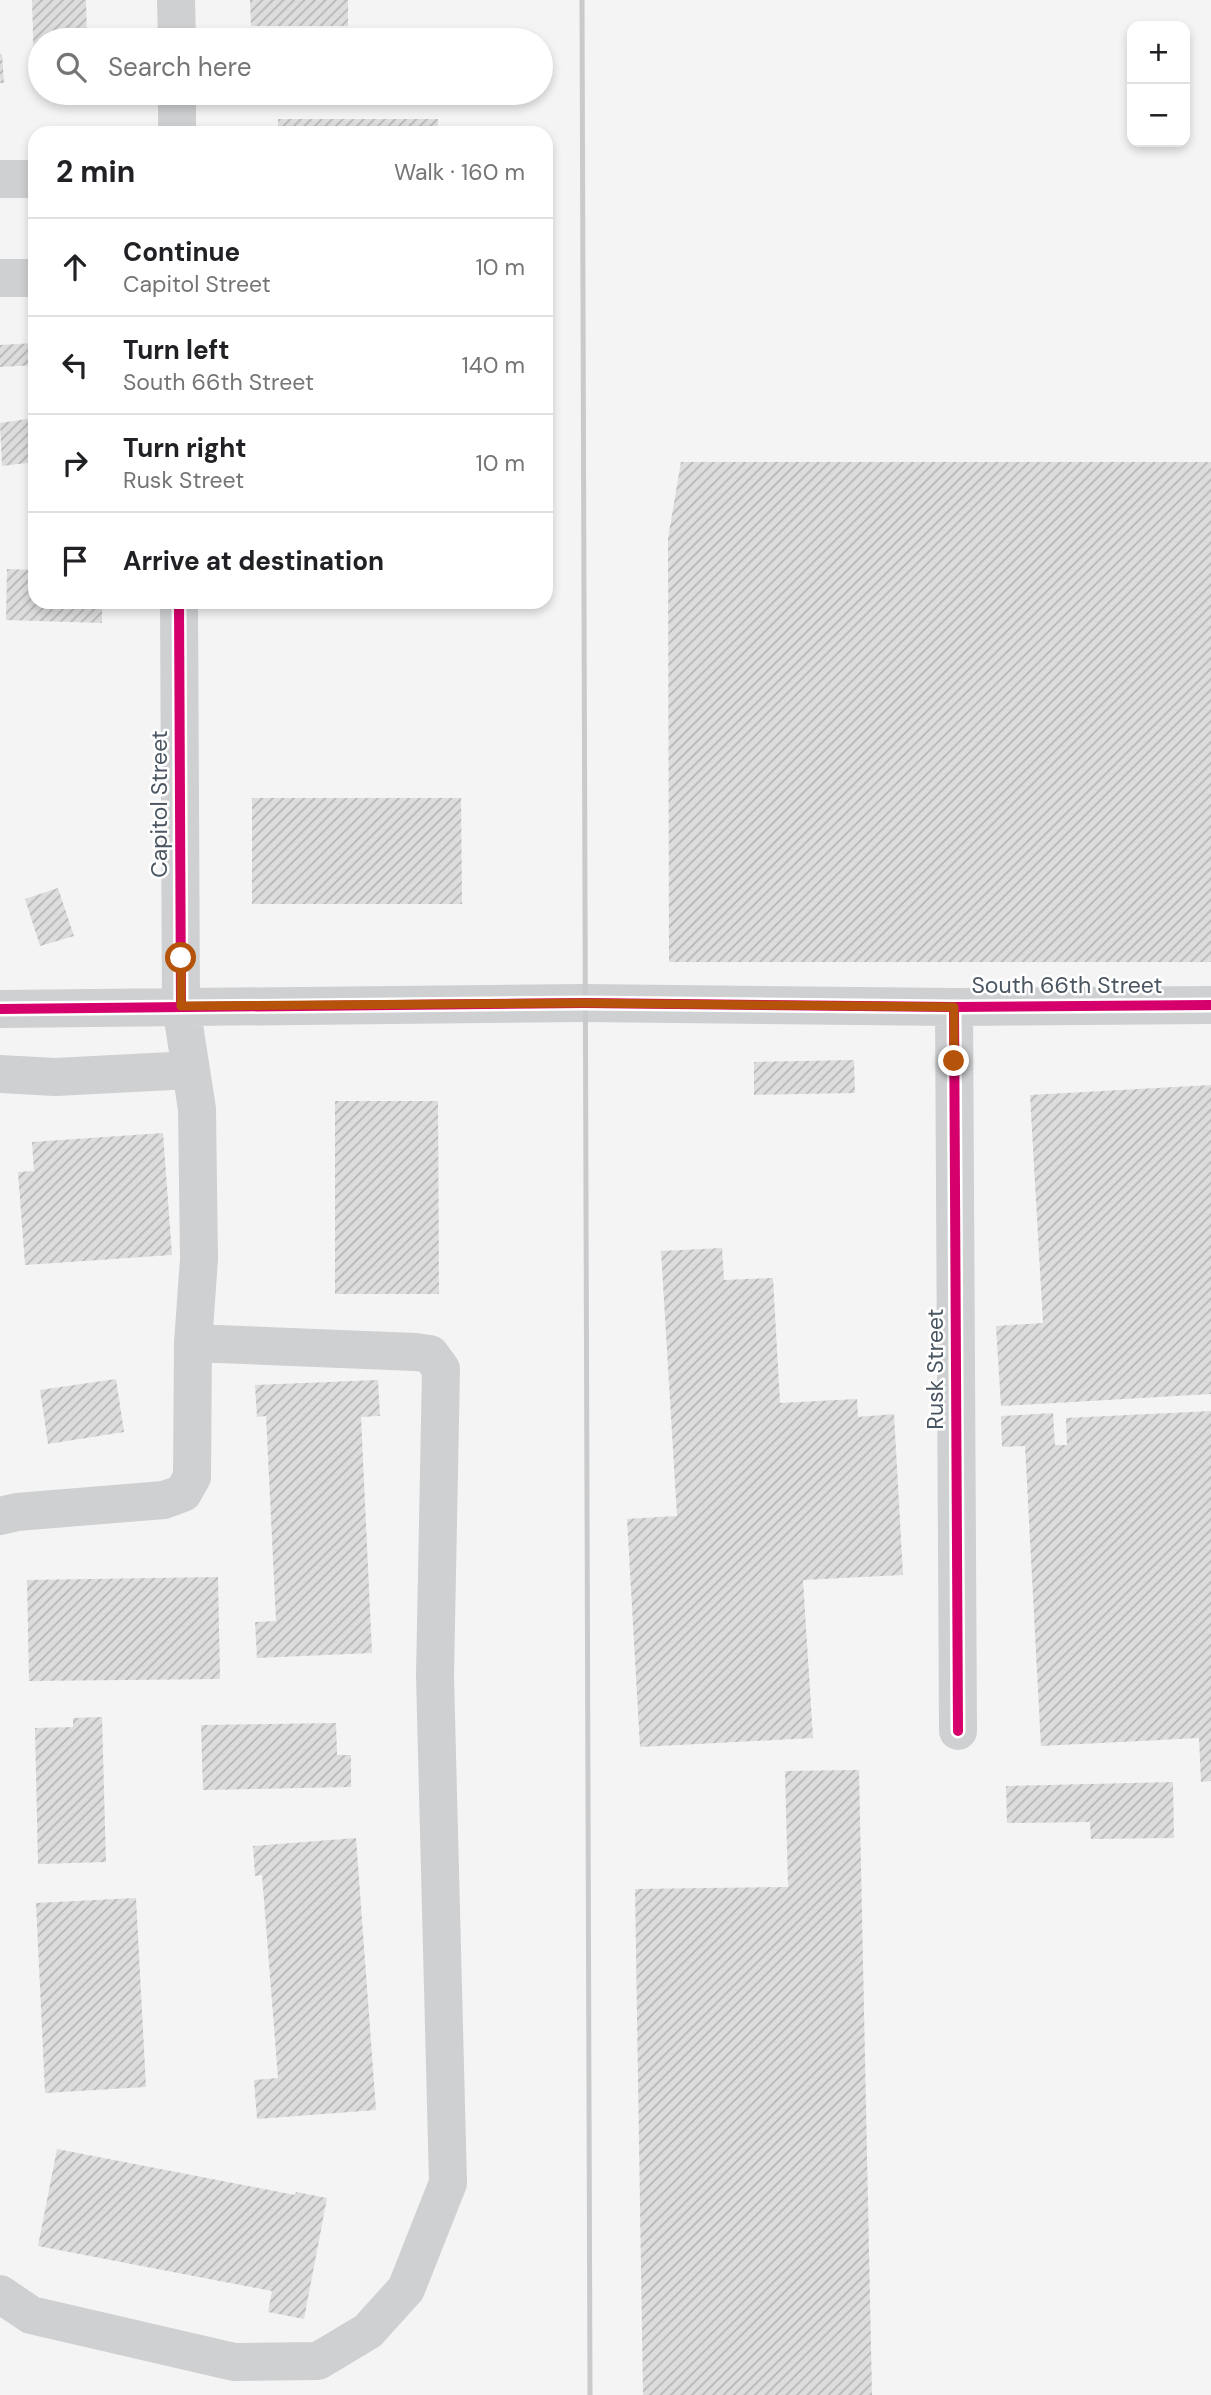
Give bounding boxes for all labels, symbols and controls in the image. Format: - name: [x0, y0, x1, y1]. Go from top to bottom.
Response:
- map controls: [1127, 21, 1190, 147]
- button: +: [1127, 21, 1190, 84]
- search box: [28, 28, 553, 105]
- icon: search: [52, 48, 90, 86]
- text: Search here: [108, 50, 251, 84]
- button: −: [1127, 84, 1190, 147]
- text: 2 min: [56, 152, 135, 191]
- text: Walk · 160 m: [394, 157, 525, 187]
- text: Continue: [123, 235, 240, 269]
- icon: ahead: [56, 248, 94, 286]
- text: 10 m: [475, 252, 525, 282]
- text: Capitol Street: [123, 269, 271, 299]
- text: Turn left: [123, 333, 230, 367]
- icon: left: [56, 346, 94, 384]
- text: 140 m: [462, 350, 525, 380]
- text: South 66th Street: [123, 367, 314, 397]
- text: Turn right: [123, 431, 247, 465]
- icon: right: [56, 444, 94, 482]
- text: 10 m: [475, 448, 525, 478]
- text: Rusk Street: [123, 465, 244, 495]
- icon: arrive: [56, 542, 94, 580]
- text: Arrive at destination: [123, 544, 384, 578]
- street label: Capitol Street: [144, 730, 174, 878]
- route start: [165, 942, 196, 973]
- street label: South 66th Street: [972, 970, 1162, 1000]
- route end: [938, 1045, 969, 1076]
- street label: Rusk Street: [920, 1308, 950, 1430]

